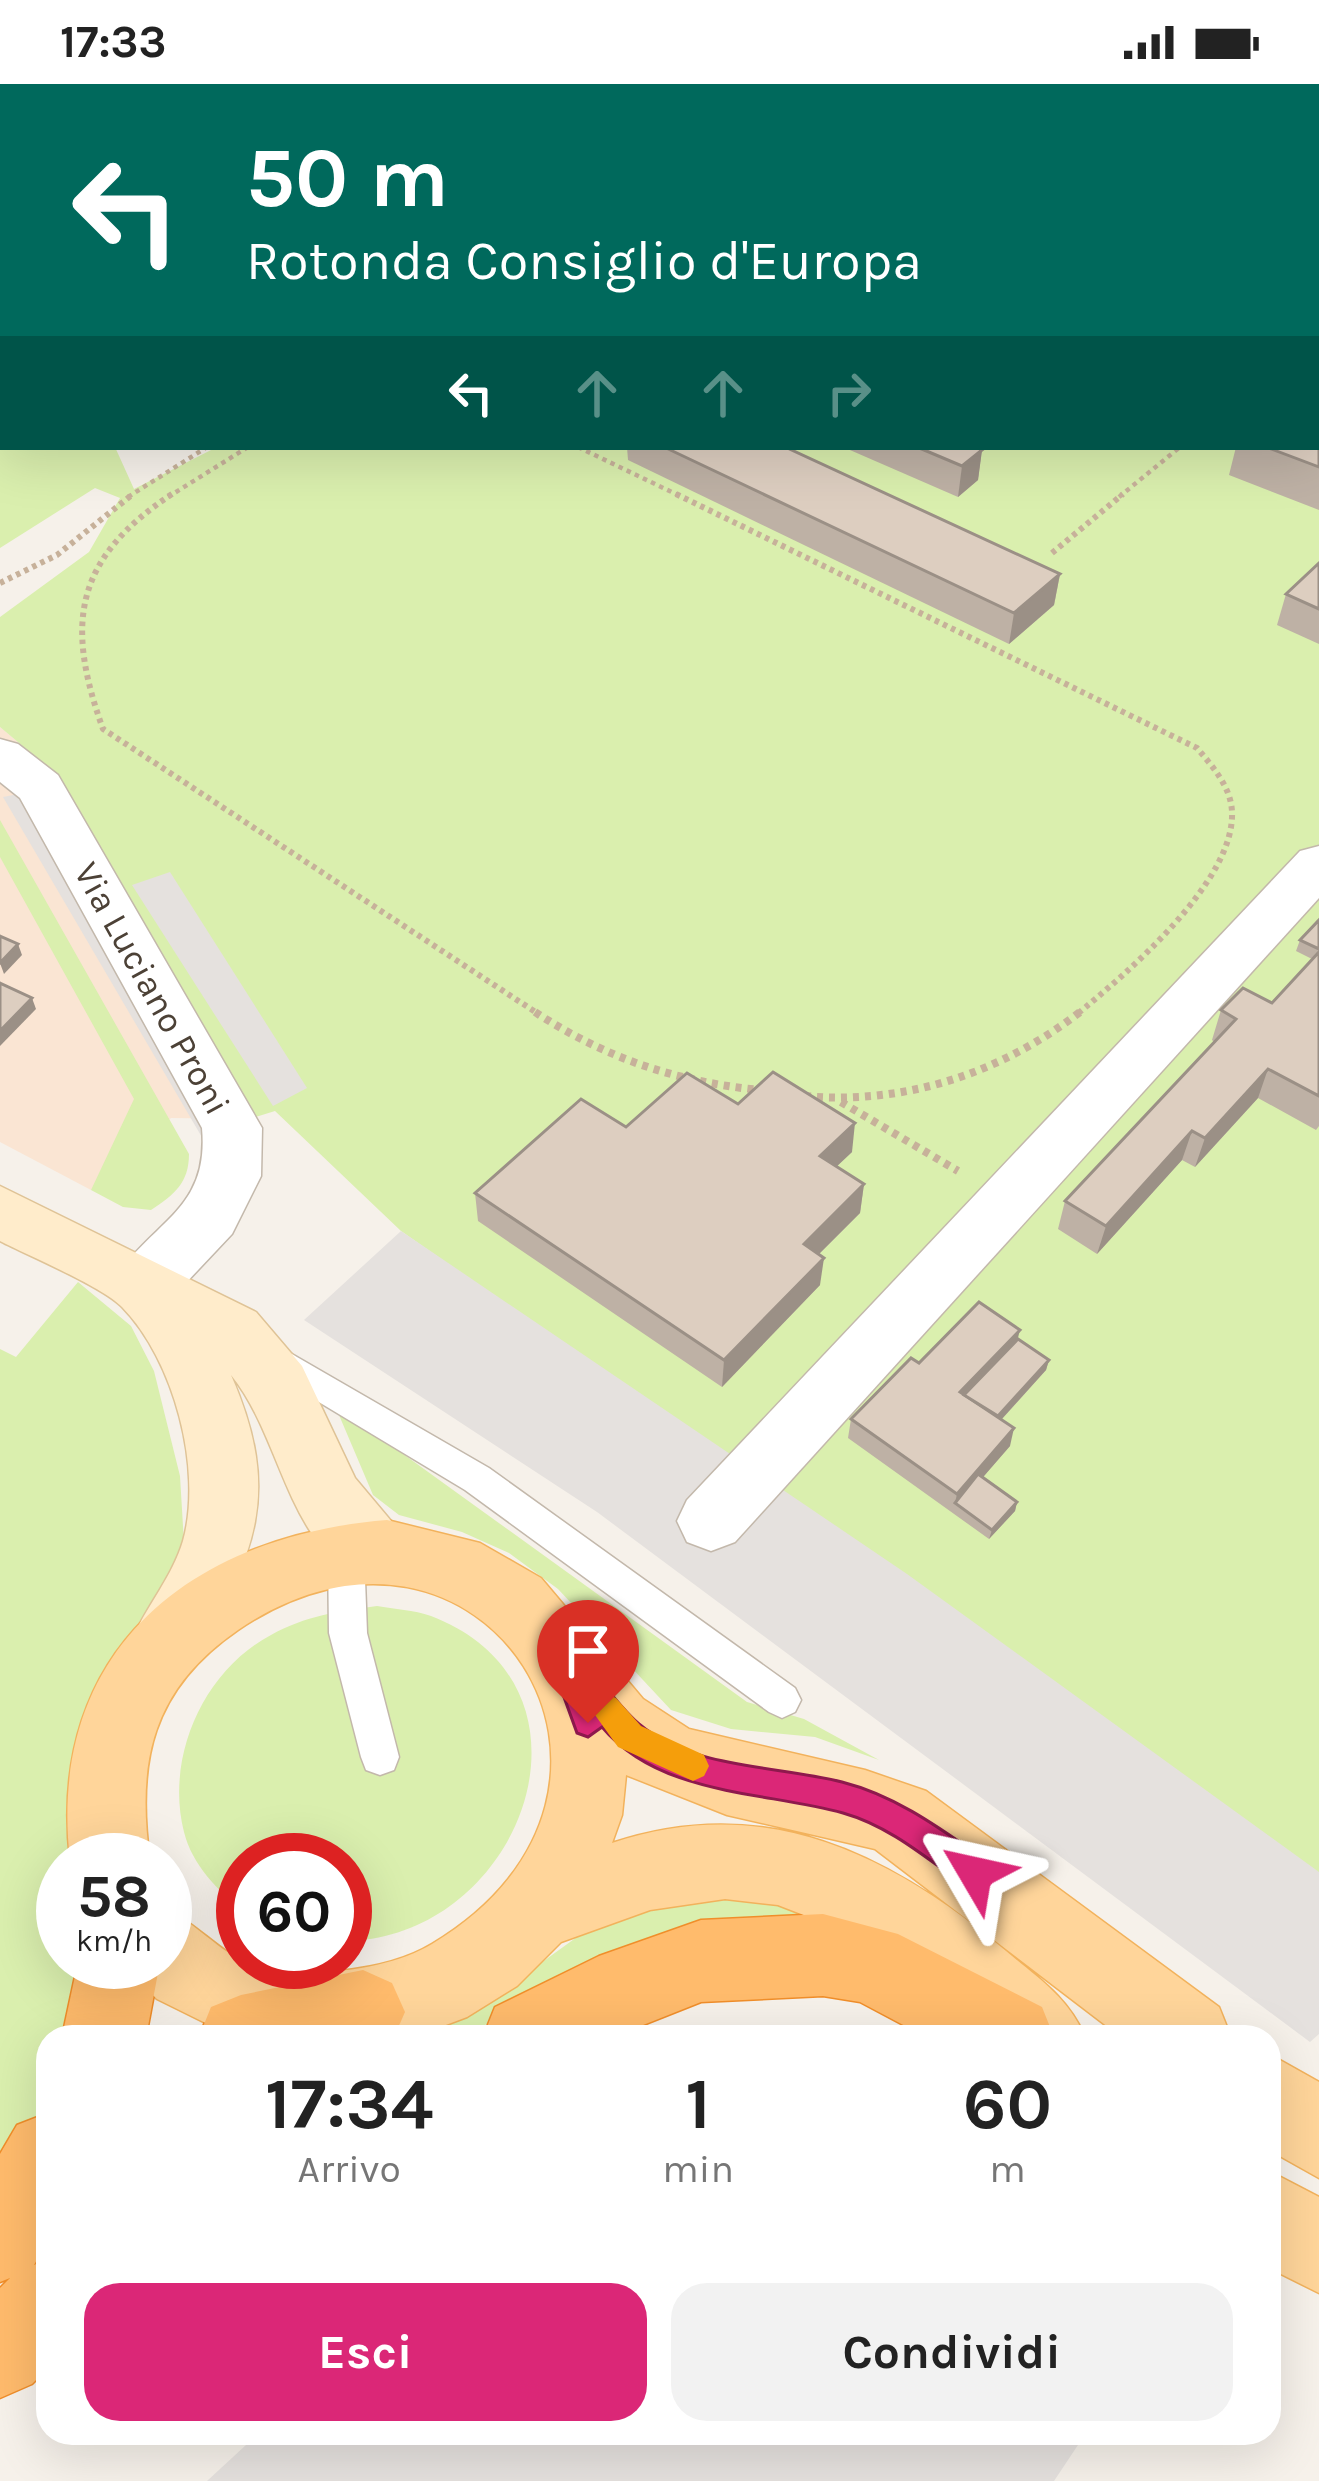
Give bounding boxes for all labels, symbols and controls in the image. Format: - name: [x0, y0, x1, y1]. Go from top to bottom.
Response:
- text: 17:33: [60, 16, 167, 68]
- text: 50 m: [246, 129, 449, 227]
- icon: left: [48, 132, 204, 288]
- text: Rotonda Consiglio d'Europa: [246, 229, 922, 293]
- icon: left: [438, 360, 504, 426]
- icon: ahead: [564, 360, 630, 426]
- icon: ahead: [690, 360, 756, 426]
- icon: right: [816, 360, 882, 426]
- street label: Via Luciano Proni: [65, 855, 239, 1122]
- pin: [537, 1600, 639, 1723]
- icon: arrive: [555, 1618, 621, 1684]
- position arrow: [912, 1810, 1038, 1936]
- speed limit sign: 60: [216, 1833, 372, 1989]
- text: 58: [77, 1861, 151, 1931]
- text: km/h: [76, 1923, 152, 1959]
- text: 17:34: [265, 2062, 433, 2146]
- text: 1: [685, 2062, 711, 2146]
- text: 60: [963, 2062, 1052, 2146]
- text: Arrivo: [298, 2146, 401, 2192]
- text: min: [662, 2146, 734, 2192]
- text: m: [989, 2146, 1026, 2192]
- button: Esci: [84, 2283, 647, 2421]
- button: Condividi: [671, 2283, 1233, 2421]

